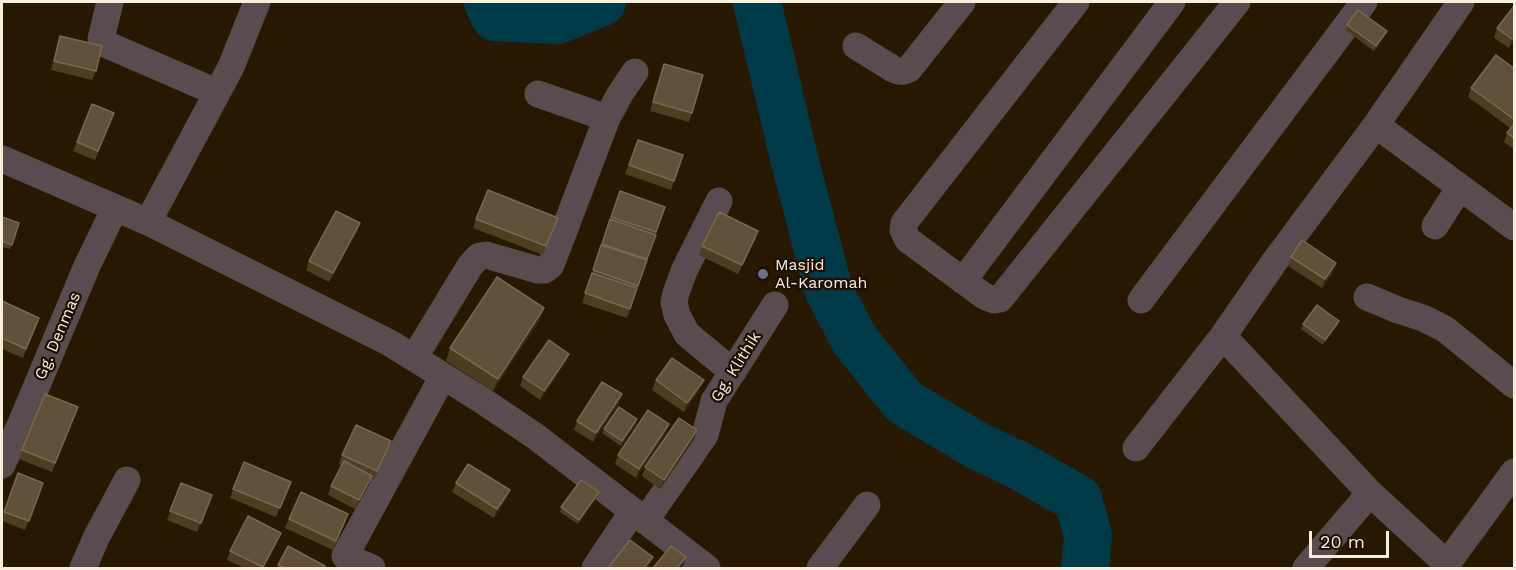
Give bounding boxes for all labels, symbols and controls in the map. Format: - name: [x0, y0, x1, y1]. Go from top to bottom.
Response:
- place label: Masjid Al-Karomah: [775, 255, 867, 293]
- marker: Masjid Al-Karomah: [756, 267, 770, 281]
- street label: Gg. Denmas: [31, 289, 85, 383]
- street label: Gg. Klithik: [707, 328, 765, 406]
- scale bar: [1312, 519, 1392, 557]
- text: 20 m: [1320, 531, 1365, 552]

